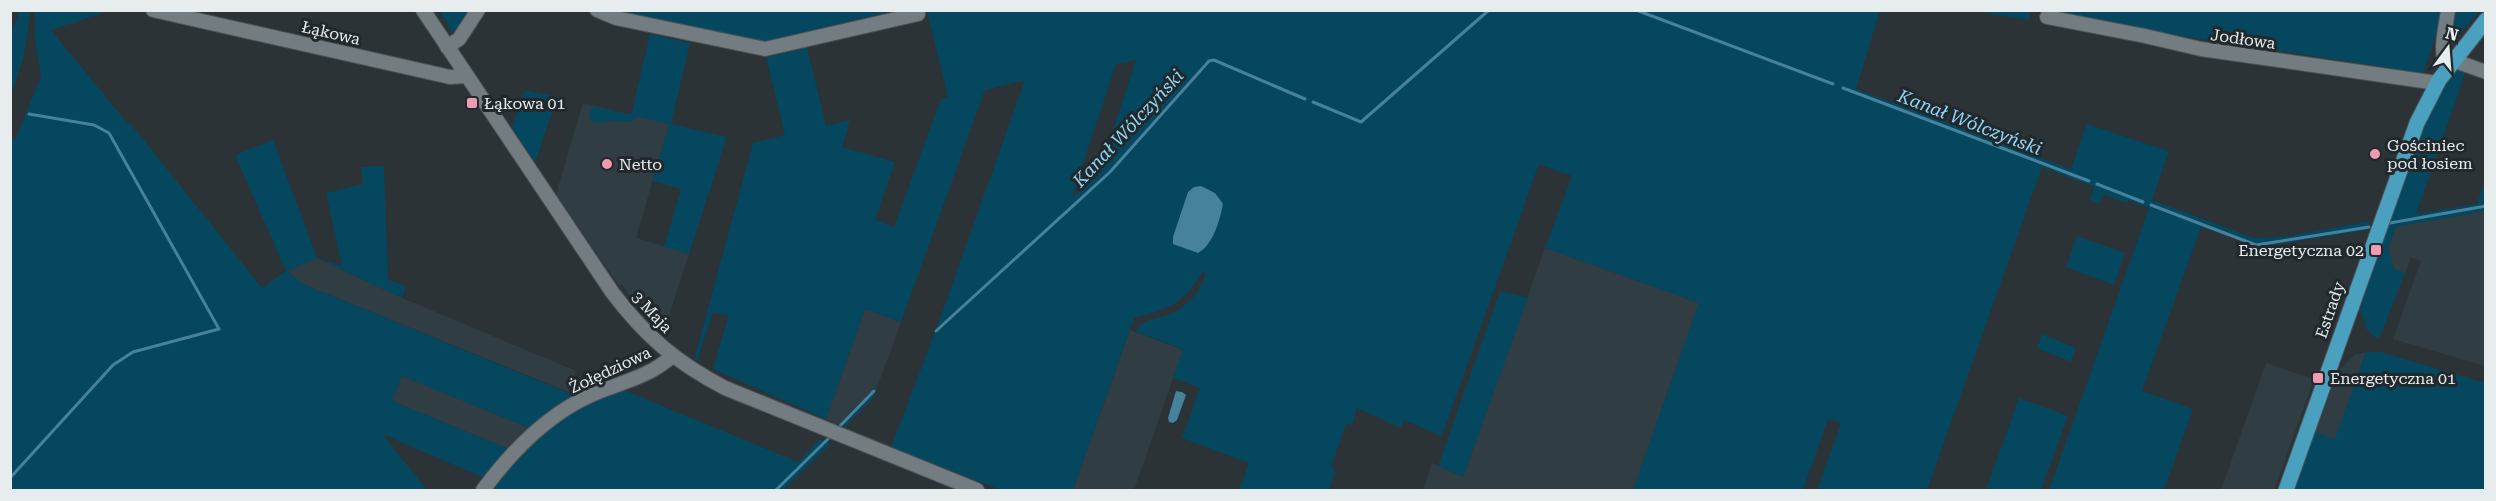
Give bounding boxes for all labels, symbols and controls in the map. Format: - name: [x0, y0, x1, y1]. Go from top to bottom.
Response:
- street label: Łąkowa: [300, 17, 362, 49]
- north arrow: [2418, 18, 2478, 78]
- text: N: [2443, 23, 2461, 45]
- street label: Jodłowa: [2209, 25, 2277, 53]
- water label: Kanał Wólczyński: [1068, 65, 1188, 192]
- water label: Kanał Wólczyński: [1894, 85, 2045, 159]
- place label: Łąkowa 01: [484, 94, 566, 113]
- marker: Łąkowa 01: [465, 96, 479, 110]
- place label: Gościniec pod łosiem: [2387, 136, 2473, 173]
- marker: Gościniec pod łosiem: [2368, 147, 2382, 161]
- place label: Netto: [619, 155, 662, 174]
- marker: Netto: [600, 157, 614, 171]
- place label: Energetyczna 02: [2238, 241, 2364, 260]
- marker: Energetyczna 02: [2369, 243, 2383, 257]
- street label: Estrady: [2311, 279, 2349, 341]
- street label: 3 Maja: [628, 287, 676, 337]
- street label: Żołędziowa: [566, 343, 654, 397]
- place label: Energetyczna 01: [2330, 369, 2456, 388]
- marker: Energetyczna 01: [2311, 371, 2325, 385]

